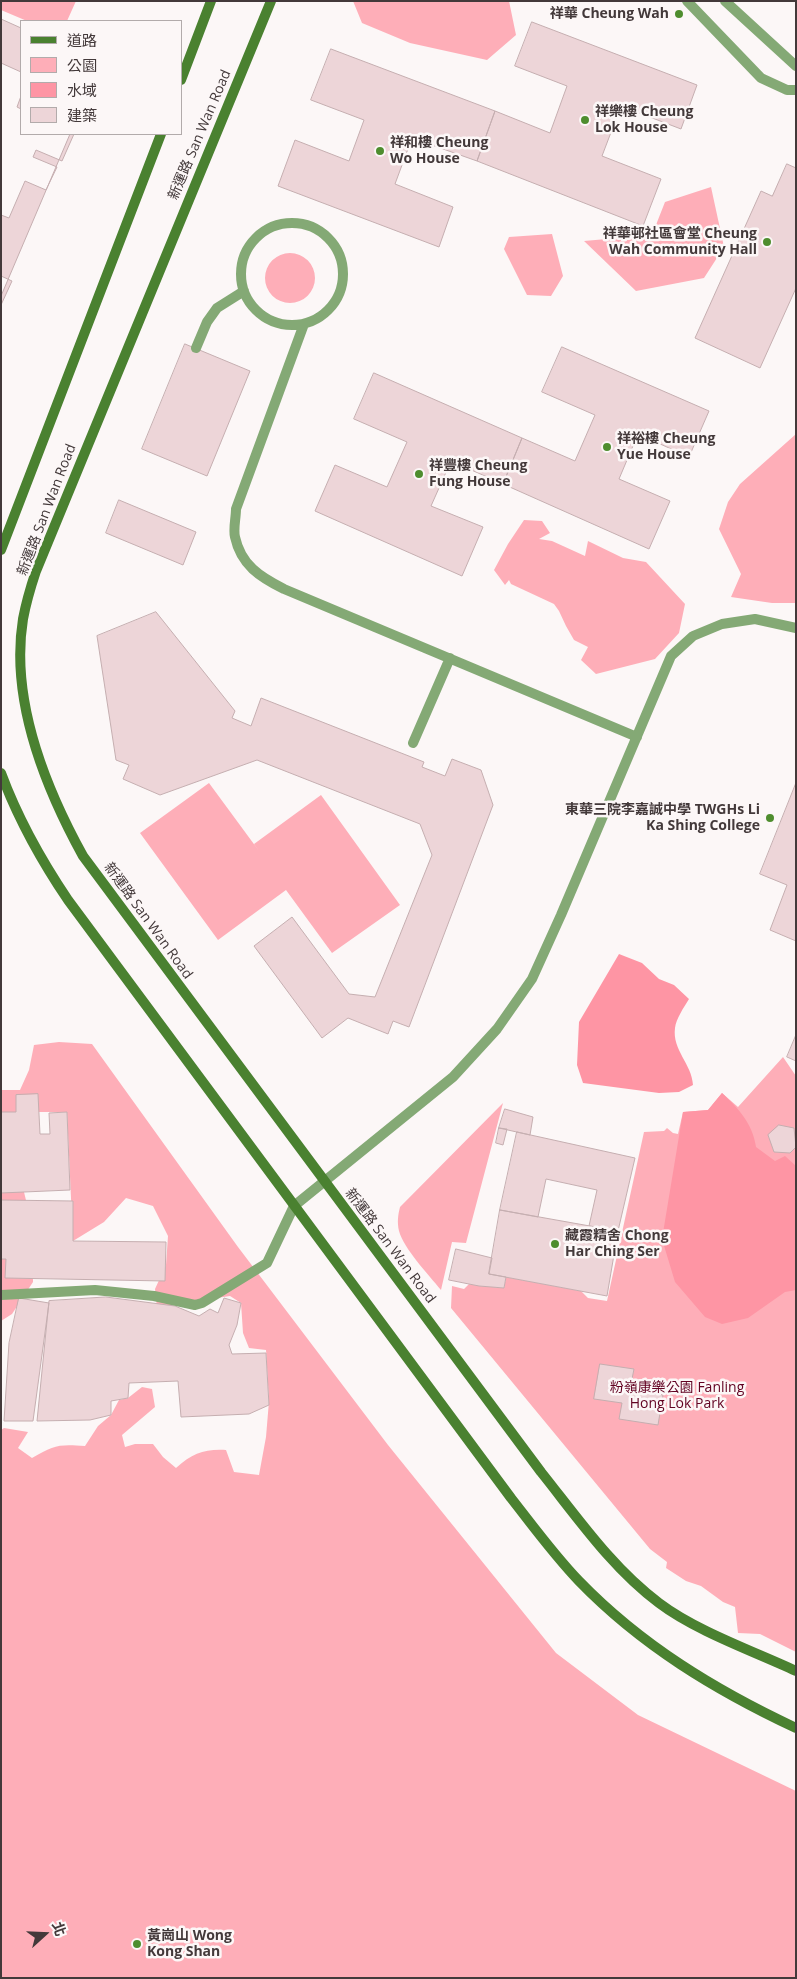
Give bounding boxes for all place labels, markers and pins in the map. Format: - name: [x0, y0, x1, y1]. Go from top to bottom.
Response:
- place label: 祥華 Cheung Wah: [550, 6, 669, 22]
- marker: 祥華 Cheung Wah: [673, 8, 685, 20]
- place label: 祥樂樓 Cheung Lok House: [595, 104, 693, 136]
- marker: 祥樂樓 Cheung Lok House: [579, 114, 591, 126]
- place label: 祥和樓 Cheung Wo House: [390, 135, 488, 168]
- marker: 祥和樓 Cheung Wo House: [374, 145, 386, 157]
- place label: 祥華邨社區會堂 Cheung Wah Community Hall: [603, 226, 757, 258]
- marker: 祥華邨社區會堂 Cheung Wah Community Hall: [761, 236, 773, 248]
- place label: 祥裕樓 Cheung Yue House: [617, 431, 715, 464]
- marker: 祥裕樓 Cheung Yue House: [601, 441, 613, 453]
- place label: 祥豐樓 Cheung Fung House: [429, 458, 527, 491]
- marker: 祥豐樓 Cheung Fung House: [413, 468, 425, 480]
- place label: 東華三院李嘉誠中學 TWGHs Li Ka Shing College: [565, 802, 760, 834]
- marker: 東華三院李嘉誠中學 TWGHs Li Ka Shing College: [764, 812, 776, 824]
- place label: 藏霞精舍 Chong Har Ching Ser: [565, 1228, 669, 1260]
- marker: 藏霞精舍 Chong Har Ching Ser: [549, 1238, 561, 1250]
- place label: 黃崗山 Wong Kong Shan: [147, 1928, 232, 1960]
- marker: 黃崗山 Wong Kong Shan: [131, 1938, 143, 1950]

